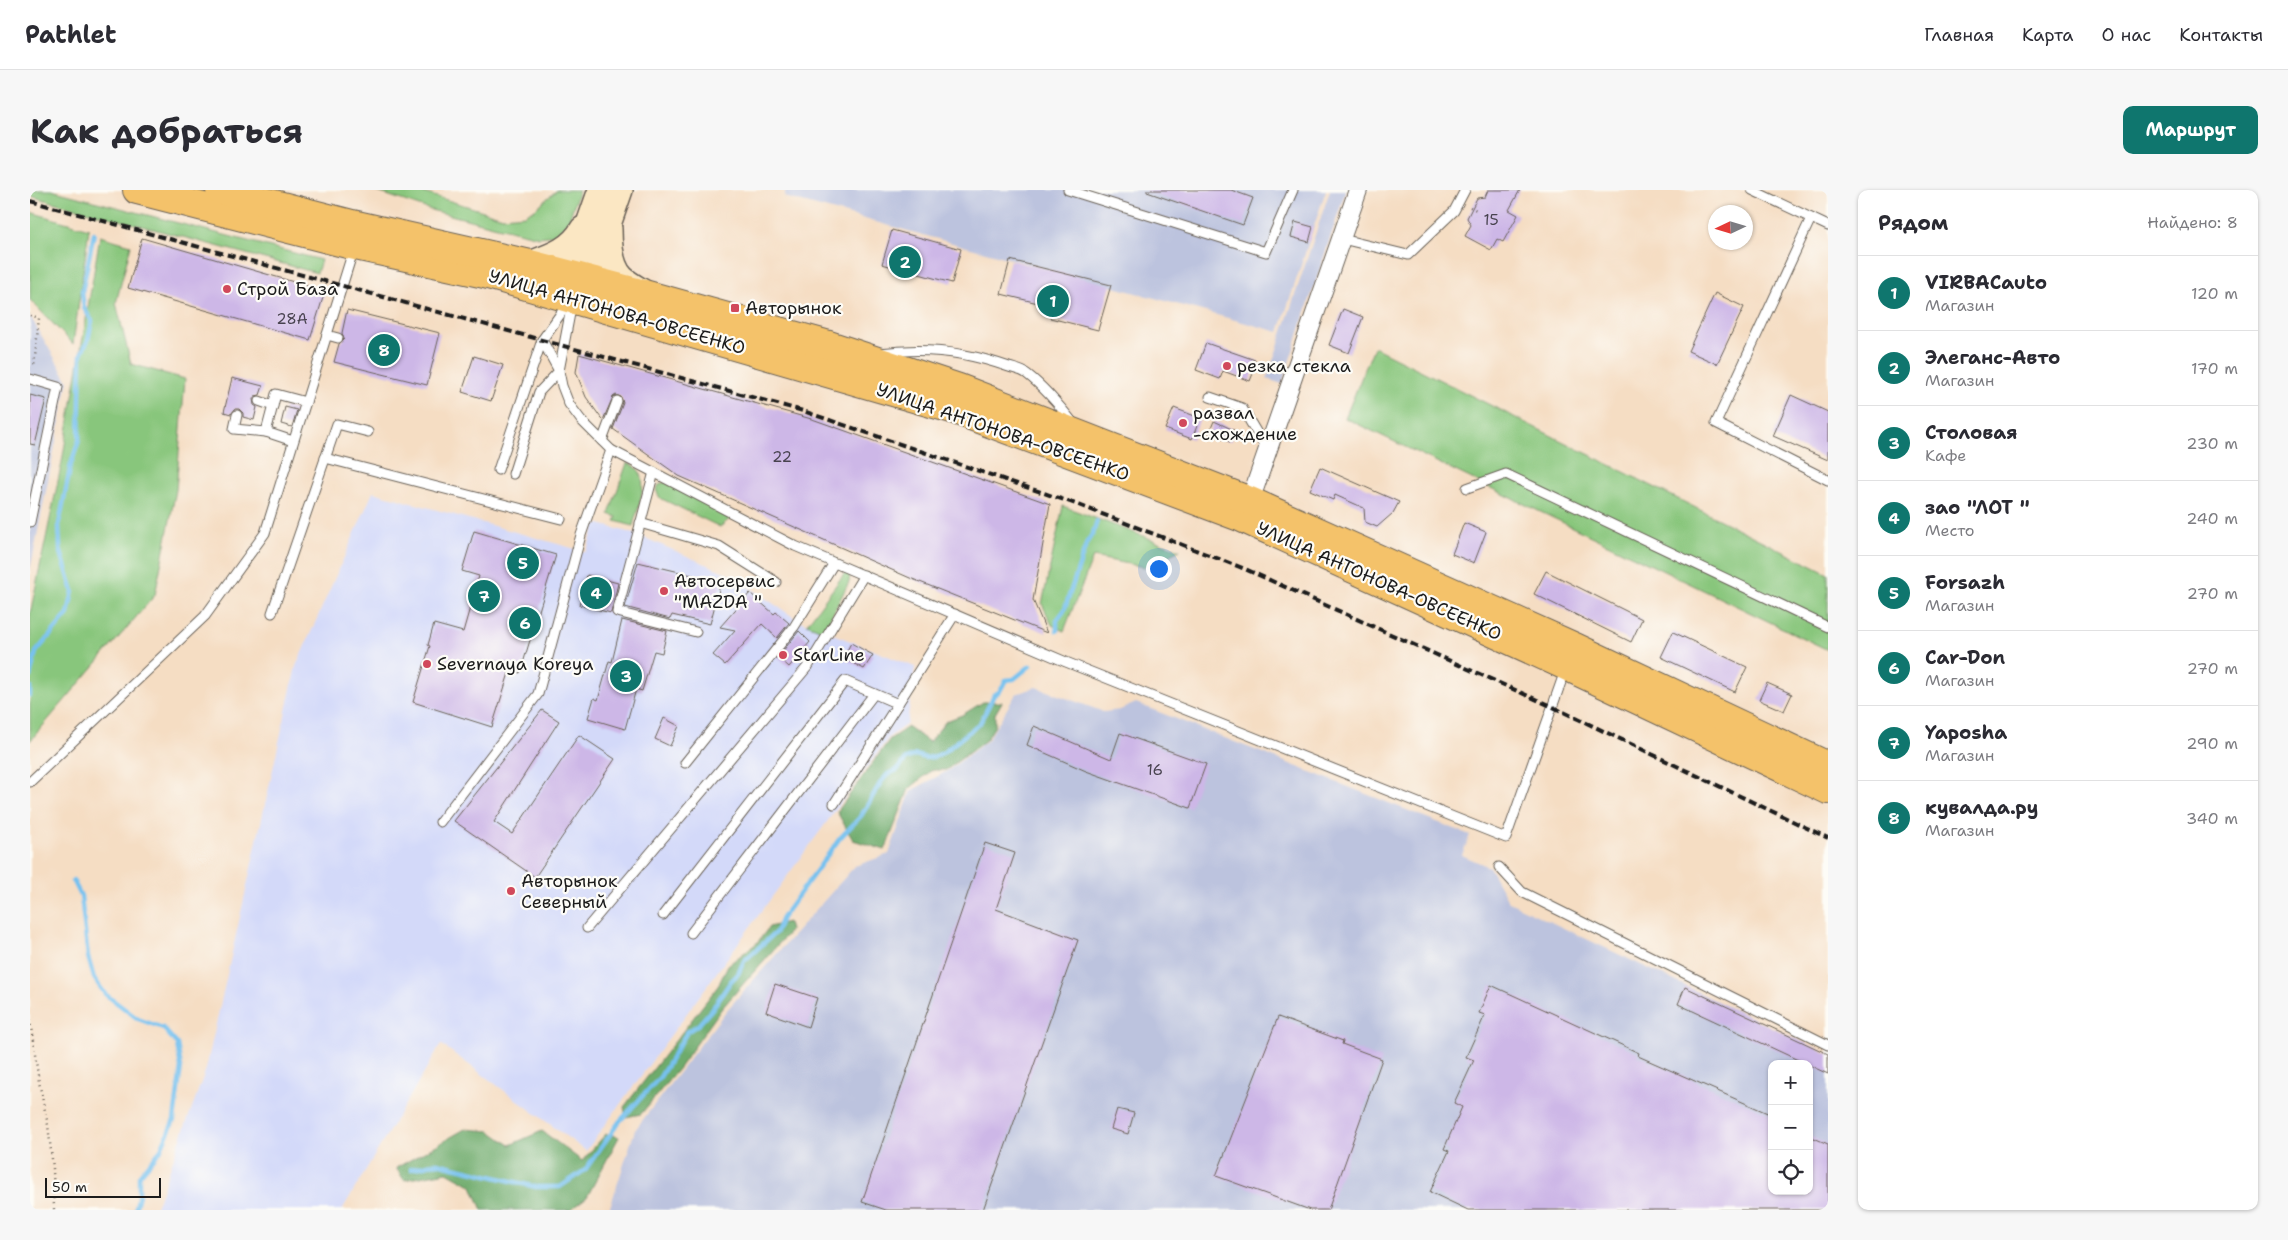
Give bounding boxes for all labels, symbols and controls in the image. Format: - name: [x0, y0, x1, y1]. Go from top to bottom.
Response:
- text: Pathlet: [25, 19, 116, 51]
- text: Главная: [1924, 23, 1994, 47]
- text: Карта: [2022, 23, 2074, 47]
- text: О нас: [2102, 23, 2151, 47]
- text: Контакты: [2179, 23, 2263, 47]
- button: Маршрут: [2123, 106, 2258, 154]
- text: Как добраться: [30, 107, 303, 154]
- north arrow: [1708, 205, 1753, 250]
- text: Рядом: [1878, 209, 1948, 237]
- house number: 15: [1483, 210, 1499, 230]
- text: Найдено: 8: [2147, 212, 2238, 233]
- pin: 2: [889, 243, 921, 281]
- street label: УЛИЦА АНТОНОВА-ОВСЕЕНКО: [486, 264, 748, 360]
- text: VIRBACauto: [1925, 270, 2047, 295]
- place label: Строй База: [237, 277, 338, 301]
- pin: 1: [1037, 282, 1069, 320]
- marker: Строй База: [221, 283, 233, 295]
- text: 1: [1890, 283, 1898, 304]
- text: 120 m: [2191, 283, 2238, 304]
- text: Магазин: [1925, 295, 1994, 316]
- place label: Авторынок: [745, 296, 842, 320]
- marker: Авторынок: [729, 302, 741, 314]
- house number: 28А: [276, 309, 308, 329]
- pin: 8: [368, 331, 400, 369]
- text: Элеганс-Авто: [1925, 345, 2060, 370]
- place label: резка стекла: [1237, 354, 1351, 378]
- text: 2: [1888, 358, 1900, 379]
- text: 170 m: [2191, 358, 2238, 379]
- marker: резка стекла: [1221, 360, 1233, 372]
- text: Магазин: [1925, 370, 1994, 391]
- street label: УЛИЦА АНТОНОВА-ОВСЕЕНКО: [873, 377, 1133, 487]
- place label: развал -схождение: [1193, 401, 1297, 446]
- marker: развал -схождение: [1177, 417, 1189, 429]
- text: Столовая: [1925, 420, 2017, 445]
- text: 3: [1888, 433, 1900, 454]
- text: 230 m: [2186, 433, 2238, 454]
- text: Кафе: [1925, 445, 1966, 466]
- house number: 22: [772, 447, 792, 467]
- text: зао "ЛОТ ": [1925, 495, 2030, 520]
- text: 4: [1888, 508, 1900, 529]
- text: 240 m: [2186, 508, 2238, 529]
- street label: УЛИЦА АНТОНОВА-ОВСЕЕНКО: [1253, 516, 1505, 646]
- text: Место: [1925, 520, 1975, 541]
- pin: 5: [507, 544, 539, 582]
- your location: [1146, 556, 1172, 582]
- place label: Автосервис "MAZDA ": [674, 569, 775, 614]
- text: Forsazh: [1925, 570, 2005, 595]
- pin: 4: [580, 574, 612, 612]
- pin: 7: [468, 577, 500, 615]
- text: 5: [1889, 583, 1899, 604]
- text: 270 m: [2187, 583, 2238, 604]
- marker: Автосервис "MAZDA ": [658, 585, 670, 597]
- text: Магазин: [1925, 595, 1994, 616]
- pin: 6: [509, 604, 541, 642]
- place label: StarLine: [793, 643, 865, 667]
- text: Car-Don: [1925, 645, 2005, 670]
- marker: StarLine: [777, 649, 789, 661]
- place label: Severnaya Koreya: [437, 652, 594, 676]
- pin: 3: [610, 657, 642, 695]
- marker: Severnaya Koreya: [421, 658, 433, 670]
- text: 6: [1888, 658, 1900, 679]
- text: 270 m: [2187, 658, 2238, 679]
- text: Магазин: [1925, 670, 1994, 691]
- text: Yaposha: [1925, 720, 2007, 745]
- text: 7: [1888, 733, 1900, 754]
- text: 290 m: [2186, 733, 2238, 754]
- text: Магазин: [1925, 745, 1994, 766]
- house number: 16: [1147, 760, 1163, 780]
- text: кувалда.ру: [1925, 795, 2038, 820]
- text: 8: [1888, 808, 1900, 829]
- text: 340 m: [2186, 808, 2238, 829]
- text: Магазин: [1925, 820, 1994, 841]
- place label: Авторынок Северный: [521, 869, 618, 914]
- marker: Авторынок Северный: [505, 885, 517, 897]
- map controls: [1768, 1060, 1813, 1195]
- button: +: [1768, 1060, 1813, 1105]
- button: −: [1768, 1105, 1813, 1150]
- button: locate: [1768, 1150, 1813, 1195]
- scale bar: [45, 1175, 161, 1198]
- text: 50 m: [52, 1178, 87, 1196]

